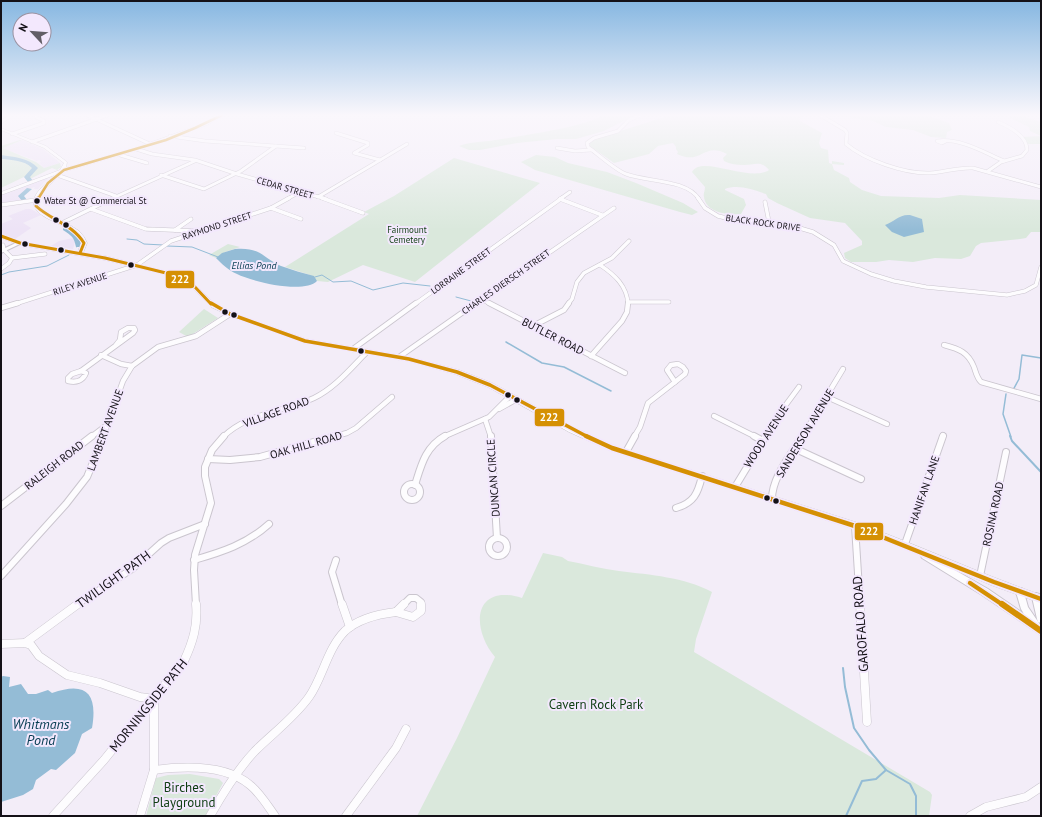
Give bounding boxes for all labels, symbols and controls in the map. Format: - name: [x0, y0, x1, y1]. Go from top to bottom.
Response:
- north arrow: [12, 12, 52, 52]
- text: N: [15, 21, 31, 34]
- street label: CEDAR STREET: [256, 174, 315, 201]
- place label: Water St @ Commercial St: [44, 195, 146, 206]
- marker: Water St @ Commercial St: [32, 196, 42, 206]
- street label: RAYMOND STREET: [181, 209, 253, 242]
- street label: BLACK ROCK DRIVE: [725, 212, 801, 233]
- unlabelled marker: [51, 215, 61, 225]
- unlabelled marker: [61, 220, 71, 230]
- park label: Fairmount Cemetery: [387, 224, 427, 245]
- unlabelled marker: [20, 239, 30, 249]
- unlabelled marker: [56, 245, 66, 255]
- street label: LORRAINE STREET: [428, 245, 493, 296]
- street label: CHARLES DIERSCH STREET: [459, 247, 552, 316]
- water label: Ellias Pond: [231, 259, 278, 272]
- unlabelled marker: [126, 260, 136, 270]
- street label: RILEY AVENUE: [52, 270, 108, 297]
- line badge: 222: [165, 270, 195, 289]
- text: 222: [171, 272, 189, 286]
- unlabelled marker: [220, 307, 230, 317]
- unlabelled marker: [229, 310, 239, 320]
- street label: BUTLER ROAD: [520, 314, 586, 358]
- unlabelled marker: [356, 346, 366, 356]
- street label: SANDERSON AVENUE: [773, 386, 837, 480]
- street label: LAMBERT AVENUE: [84, 387, 126, 473]
- unlabelled marker: [503, 390, 513, 400]
- street label: VILLAGE ROAD: [240, 394, 311, 431]
- unlabelled marker: [512, 395, 522, 405]
- street label: WOOD AVENUE: [740, 402, 792, 470]
- line badge: 222: [534, 408, 565, 427]
- text: 222: [540, 410, 558, 424]
- street label: OAK HILL ROAD: [268, 428, 344, 462]
- street label: RALEIGH ROAD: [22, 437, 86, 493]
- street label: DUNCAN CIRCLE: [483, 439, 503, 517]
- street label: HANIFAN LANE: [906, 453, 942, 527]
- street label: ROSINA ROAD: [979, 480, 1007, 548]
- unlabelled marker: [762, 493, 772, 503]
- unlabelled marker: [771, 496, 781, 506]
- line badge: 222: [854, 522, 884, 541]
- text: 222: [860, 524, 878, 538]
- street label: TWILIGHT PATH: [73, 547, 154, 612]
- street label: GAROFALO ROAD: [849, 575, 872, 672]
- street label: MORNINGSIDE PATH: [106, 655, 191, 755]
- park label: Cavern Rock Park: [549, 696, 644, 713]
- water label: Whitmans Pond: [13, 715, 70, 749]
- park label: Birches Playground: [153, 779, 215, 811]

